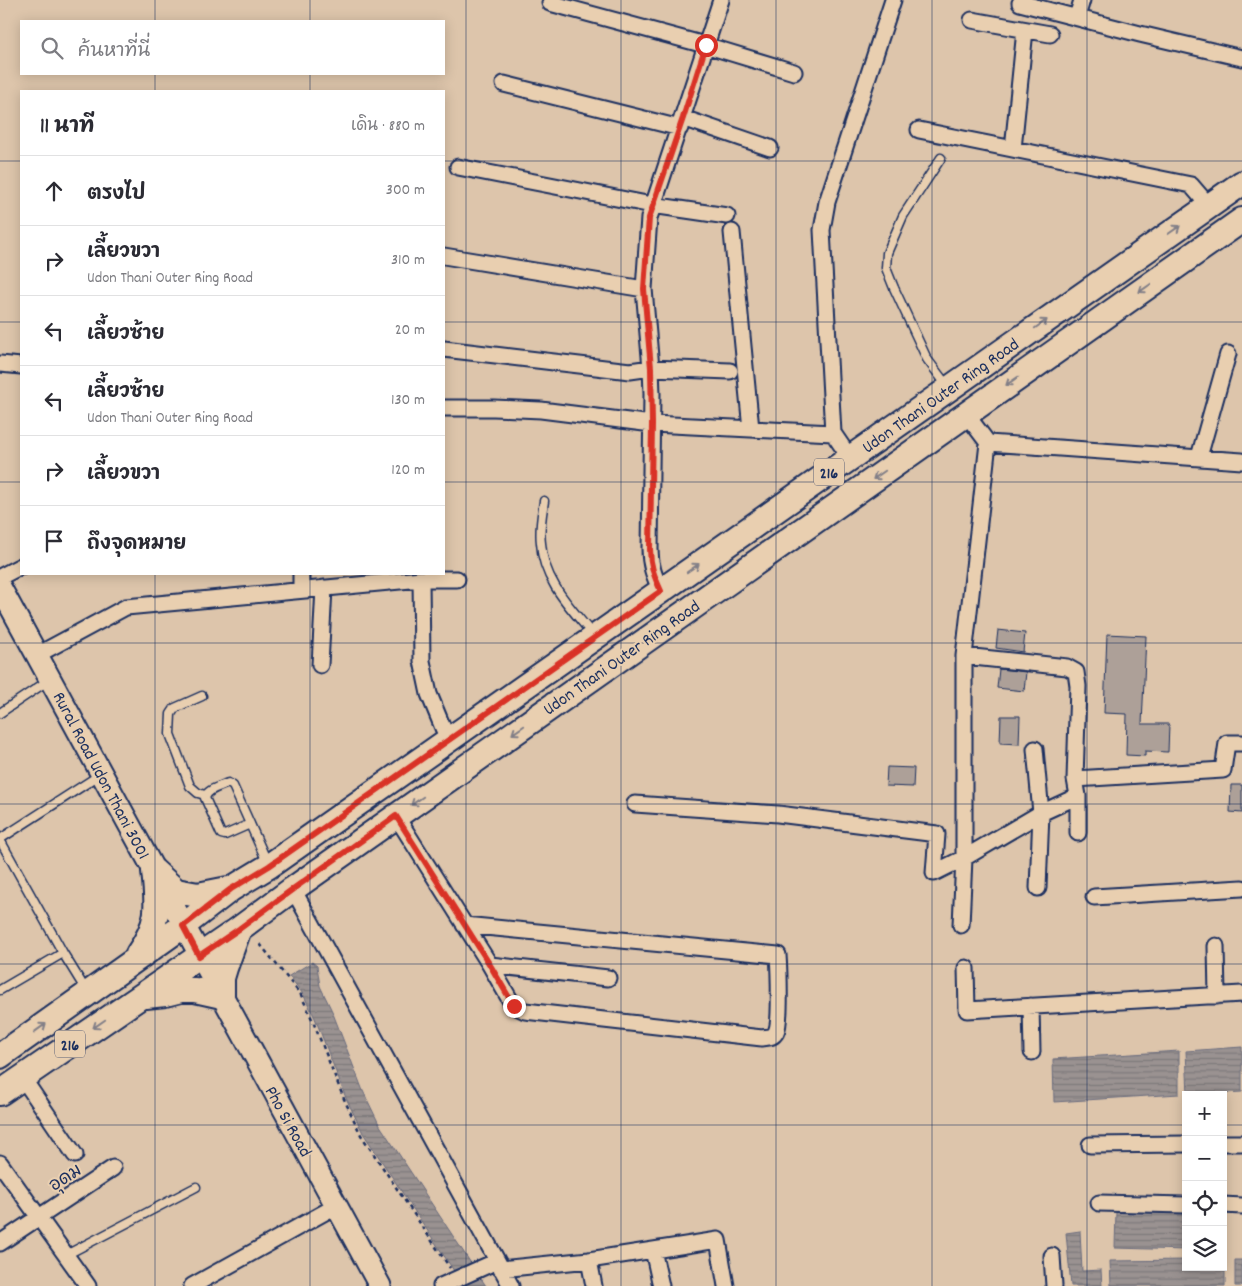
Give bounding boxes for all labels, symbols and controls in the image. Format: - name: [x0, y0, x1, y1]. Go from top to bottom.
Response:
- search box: [20, 20, 445, 75]
- icon: search: [38, 34, 66, 62]
- route start: [695, 34, 718, 57]
- text: ค้นหาที่นี่: [78, 39, 150, 66]
- text: 11 นาที: [40, 113, 94, 143]
- text: เดิน · 880 m: [351, 115, 425, 138]
- icon: ahead: [40, 177, 68, 205]
- text: 300 m: [386, 179, 425, 202]
- text: ตรงไป: [87, 182, 145, 209]
- one-way arrow: [1167, 225, 1181, 235]
- text: เลี้ยวขวา: [87, 240, 160, 267]
- icon: right: [40, 247, 68, 275]
- text: 310 m: [391, 249, 425, 272]
- text: Udon Thani Outer Ring Road: [87, 267, 253, 290]
- one-way arrow: [1138, 283, 1152, 293]
- icon: left: [40, 317, 68, 345]
- text: 20 m: [395, 319, 425, 342]
- one-way arrow: [1034, 319, 1048, 329]
- text: เลี้ยวซ้าย: [87, 322, 164, 349]
- street label: Udon Thani Outer Ring Road: [858, 333, 1025, 461]
- one-way arrow: [1005, 376, 1019, 386]
- text: เลี้ยวซ้าย: [87, 380, 164, 407]
- icon: left: [40, 387, 68, 415]
- text: 130 m: [391, 389, 425, 412]
- text: Udon Thani Outer Ring Road: [87, 407, 253, 430]
- icon: right: [40, 457, 68, 485]
- road number: 216: [814, 458, 844, 486]
- text: 120 m: [391, 459, 425, 482]
- text: เลี้ยวขวา: [87, 462, 160, 489]
- one-way arrow: [872, 470, 886, 480]
- icon: arrive: [40, 527, 68, 555]
- text: ถึงจุดหมาย: [87, 532, 186, 559]
- one-way arrow: [686, 563, 700, 573]
- street label: Udon Thani Outer Ring Road: [539, 595, 706, 723]
- street label: Rural Road Udon Thani 3001: [45, 688, 155, 864]
- one-way arrow: [511, 725, 525, 735]
- one-way arrow: [411, 796, 425, 806]
- route end: [503, 995, 526, 1018]
- one-way arrow: [93, 1019, 107, 1029]
- one-way arrow: [32, 1023, 46, 1033]
- road number: 216: [55, 1030, 85, 1058]
- street label: Pho Si Road: [257, 1082, 317, 1162]
- map controls: [1182, 1091, 1227, 1271]
- button: +: [1182, 1091, 1227, 1136]
- button: −: [1182, 1136, 1227, 1181]
- street label: อุดม: [45, 1159, 88, 1199]
- button: locate: [1182, 1181, 1227, 1226]
- button: layers: [1182, 1226, 1227, 1271]

